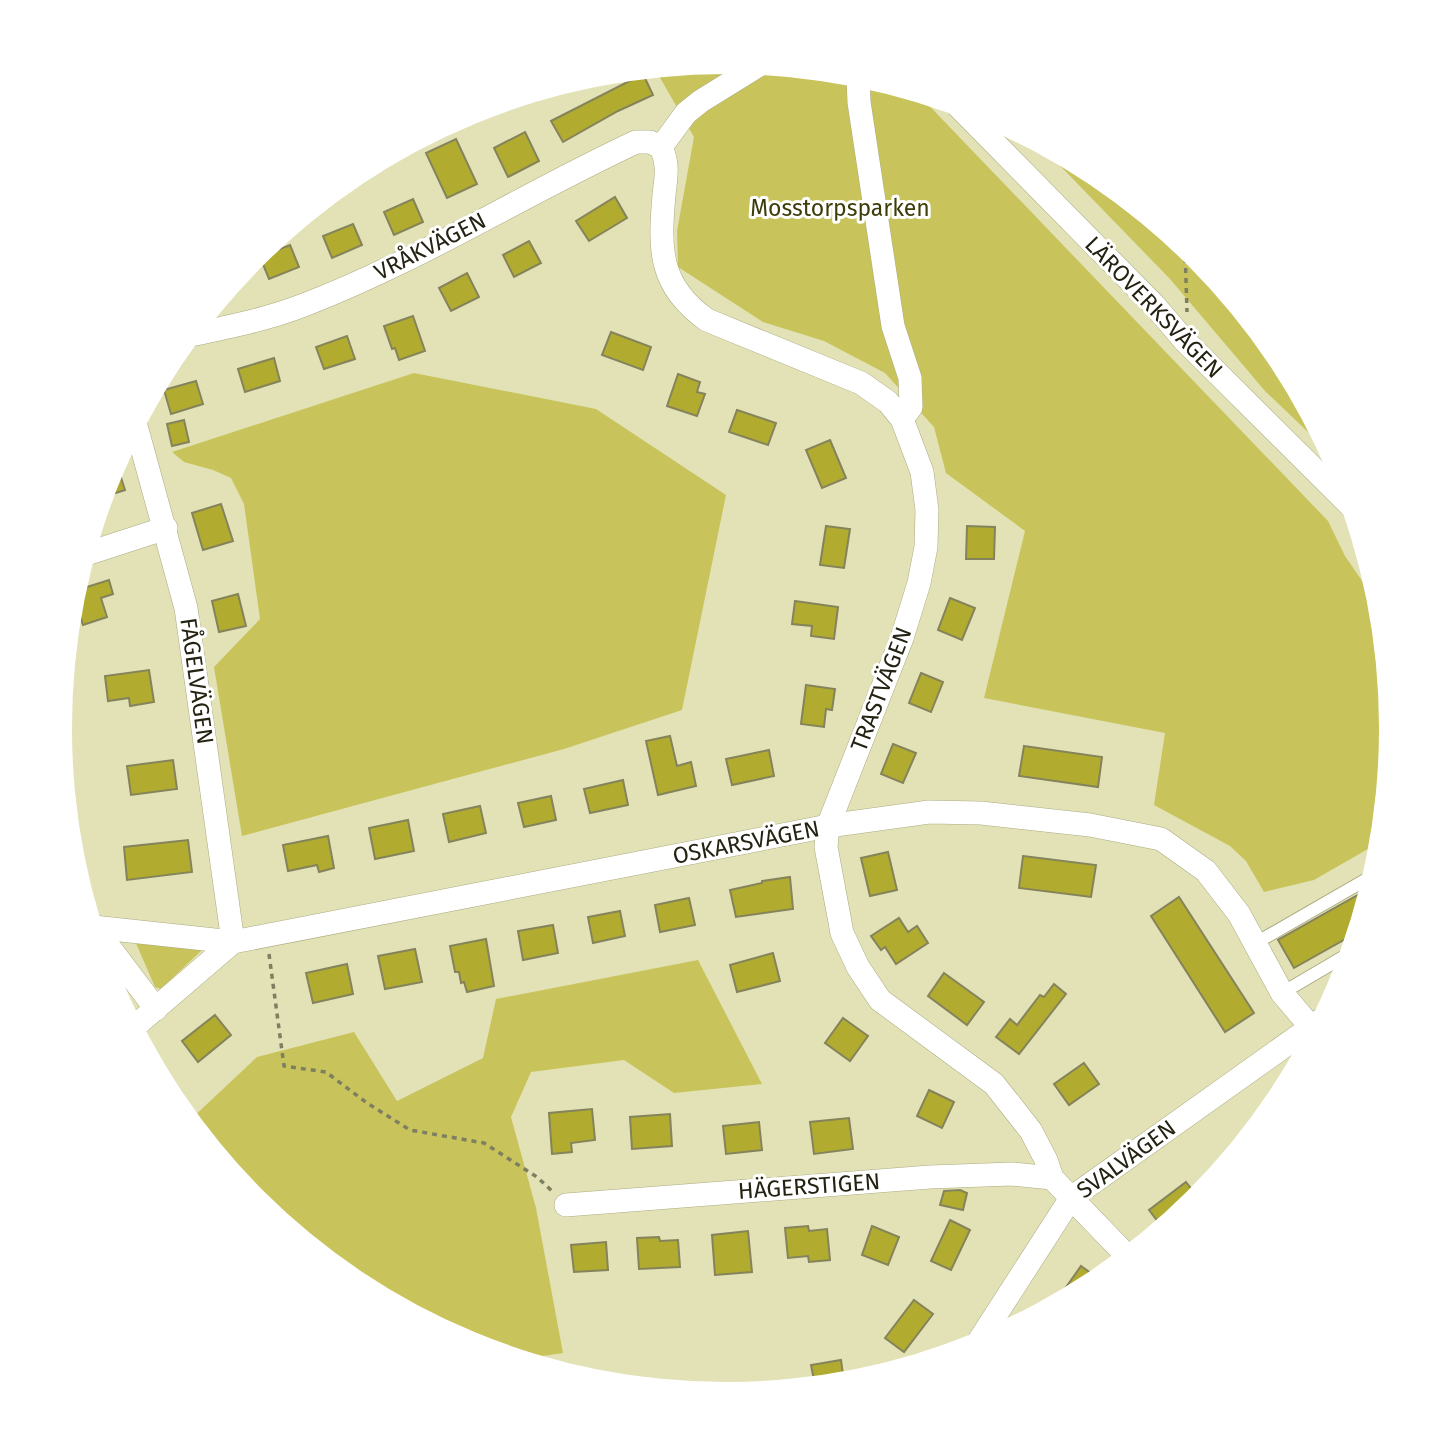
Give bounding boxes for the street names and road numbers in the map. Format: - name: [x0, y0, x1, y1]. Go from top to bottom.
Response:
- street label: VRÅKVÄGEN: [369, 204, 490, 286]
- street label: LÄROVERKSVÄGEN: [1079, 230, 1229, 384]
- street label: FÅGELVÄGEN: [174, 616, 222, 746]
- street label: TRASTVÄGEN: [844, 623, 918, 755]
- street label: OSKARSVÄGEN: [670, 814, 822, 870]
- street label: SVALVÄGEN: [1071, 1114, 1181, 1204]
- street label: HÄGERSTIGEN: [737, 1167, 881, 1205]

